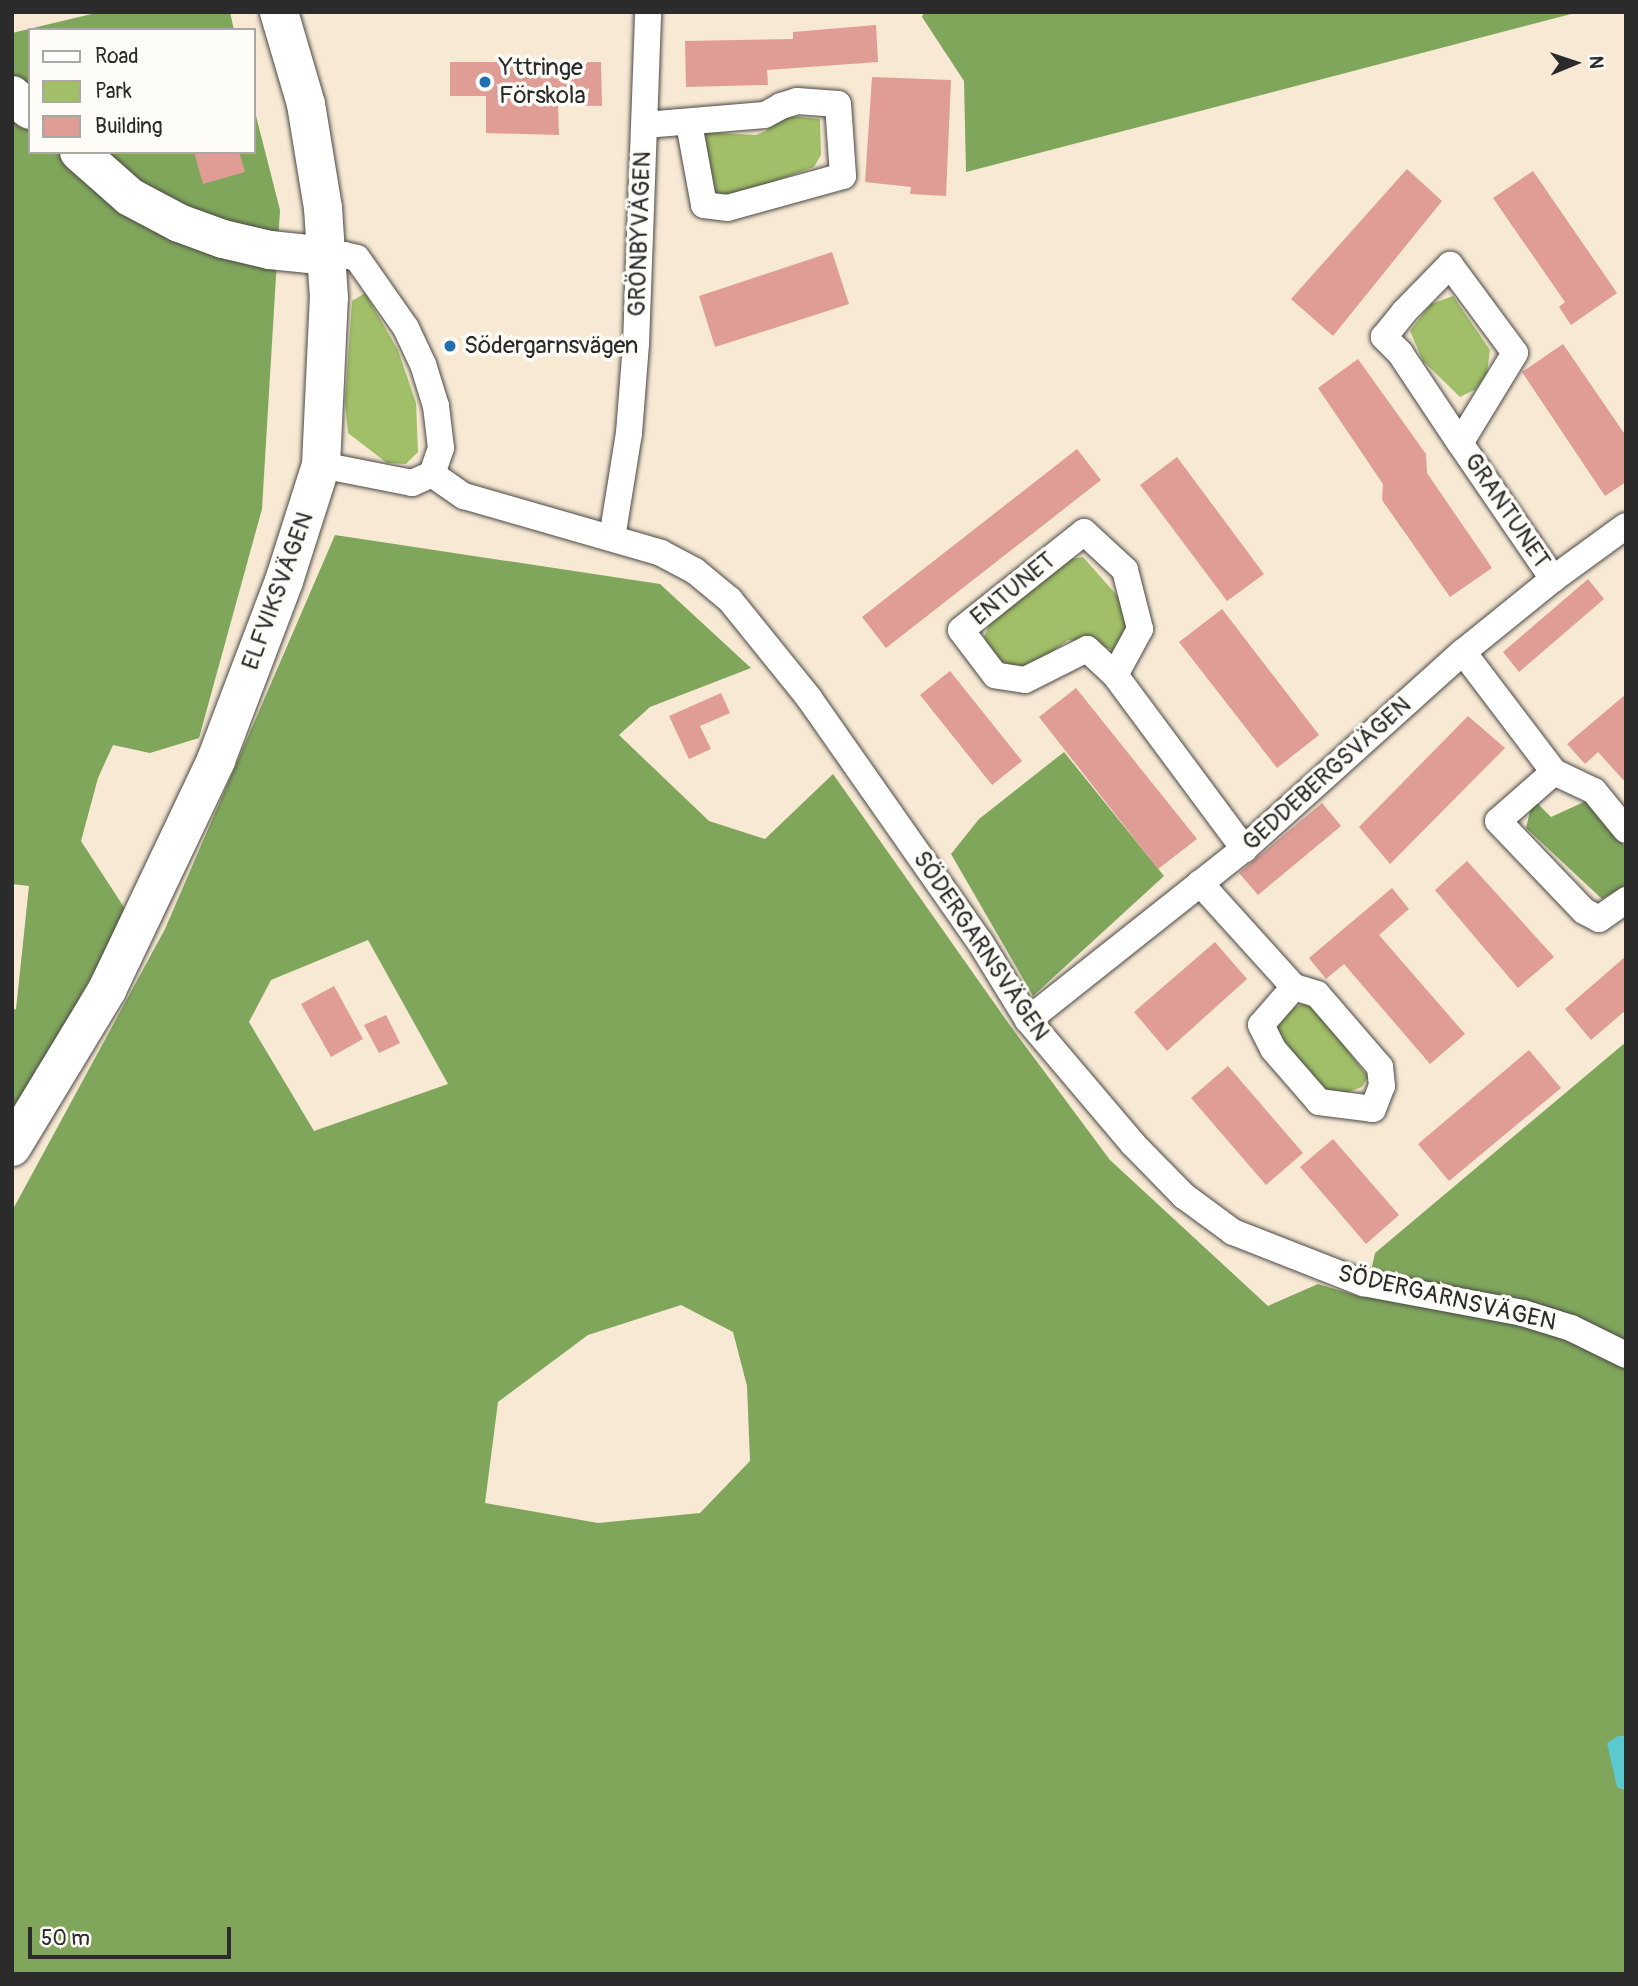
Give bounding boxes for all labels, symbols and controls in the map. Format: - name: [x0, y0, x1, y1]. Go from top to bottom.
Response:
- legend: [28, 28, 256, 154]
- north arrow: [1540, 28, 1610, 98]
- text: Road: [95, 43, 139, 70]
- place label: Yttringe Förskola: [499, 54, 586, 110]
- text: N: [1584, 55, 1608, 69]
- marker: Yttringe Förskola: [477, 74, 493, 90]
- text: Park: [95, 78, 132, 105]
- text: Building: [95, 113, 162, 140]
- street label: GRÖNBYVÄGEN: [623, 151, 657, 317]
- place label: Södergarnsvägen: [464, 332, 638, 360]
- marker: Södergarnsvägen: [442, 338, 458, 354]
- street label: GRANTUNET: [1458, 448, 1556, 574]
- street label: ELFVIKSVÄGEN: [236, 508, 320, 674]
- street label: ENTUNET: [965, 546, 1061, 632]
- street label: GEDDEBERGSVÄGEN: [1237, 691, 1417, 857]
- street label: SÖDERGARNSVÄGEN: [907, 846, 1055, 1046]
- street label: SÖDERGARNSVÄGEN: [1335, 1259, 1559, 1337]
- scale bar: [32, 1912, 234, 1956]
- text: 50 m: [41, 1925, 90, 1952]

